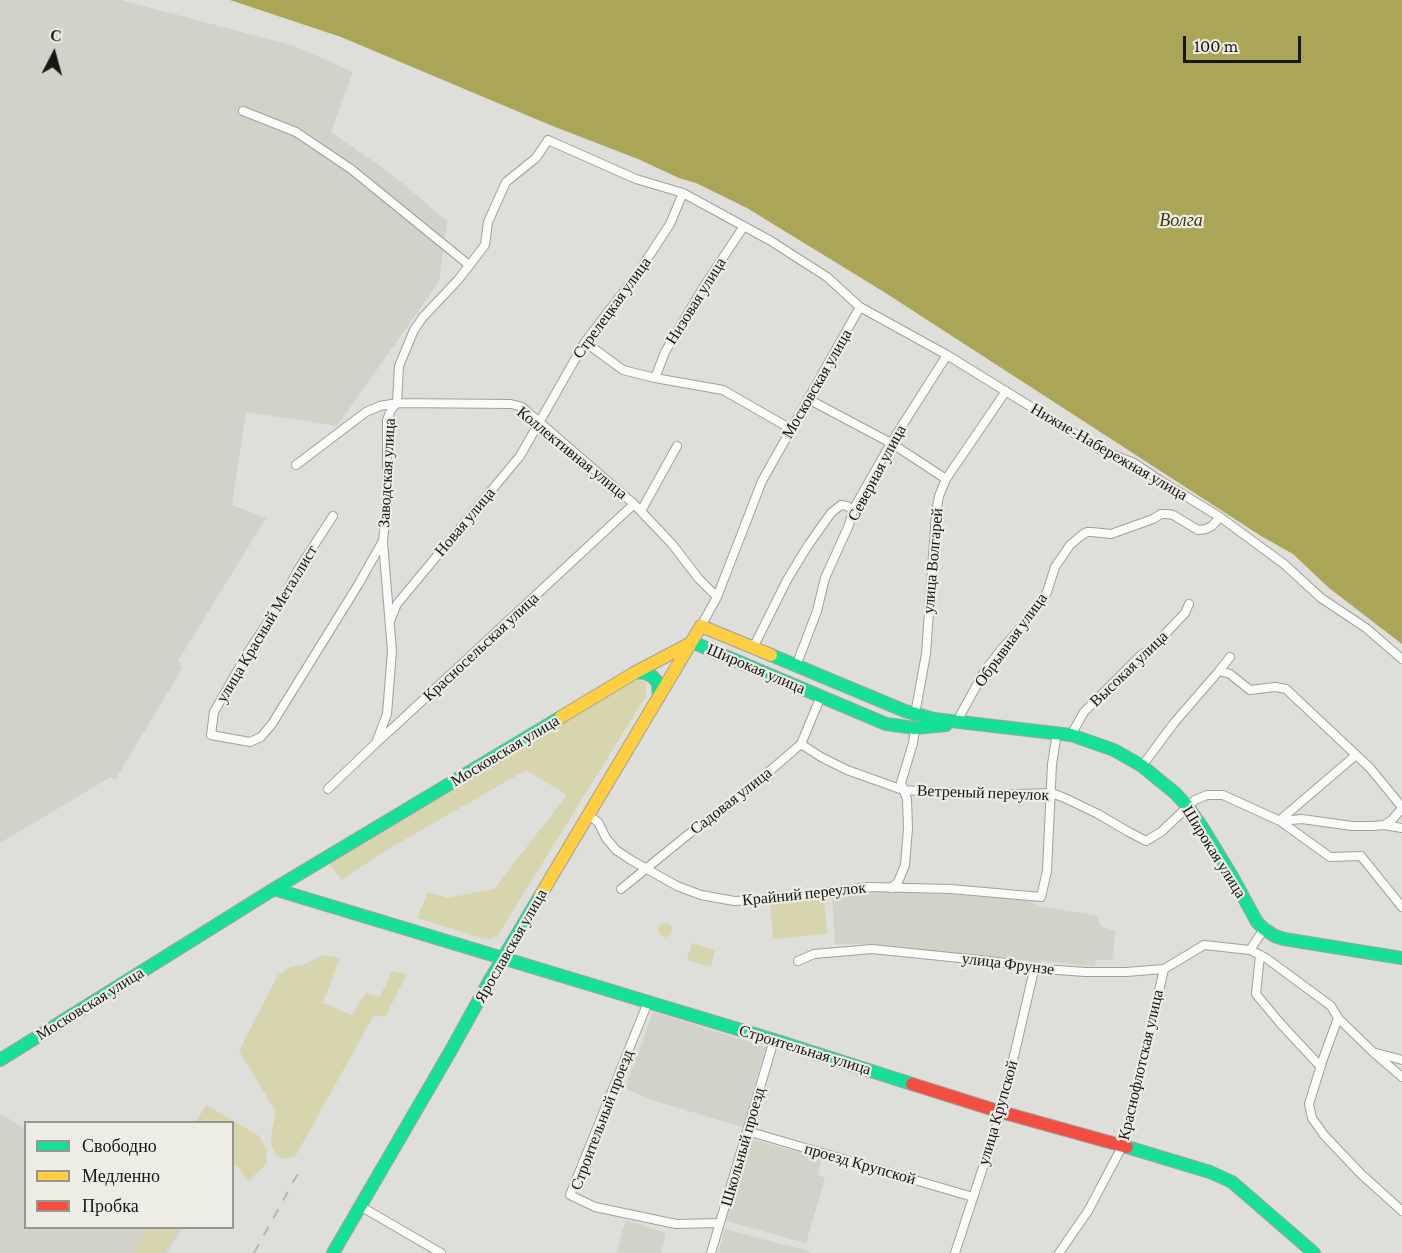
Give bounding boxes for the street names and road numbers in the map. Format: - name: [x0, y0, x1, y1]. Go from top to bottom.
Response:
- street label: Стрелецкая улица: [569, 253, 655, 363]
- street label: Низовая улица: [662, 254, 730, 348]
- street label: Московская улица: [778, 326, 856, 442]
- street label: Нижне-Набережная улица: [1027, 399, 1191, 505]
- street label: Коллективная улица: [513, 402, 631, 504]
- street label: Заводская улица: [375, 418, 399, 528]
- street label: Северная улица: [844, 422, 910, 524]
- street label: Новая улица: [431, 484, 499, 560]
- street label: улица Волгарей: [919, 507, 947, 615]
- street label: улица Красный Металлист: [212, 542, 322, 706]
- street label: Красносельская улица: [419, 588, 543, 706]
- street label: Обрывная улица: [970, 589, 1052, 691]
- street label: Высокая улица: [1086, 627, 1172, 711]
- street label: Широкая улица: [704, 640, 808, 698]
- street label: Московская улица: [447, 711, 563, 791]
- street label: Садовая улица: [686, 763, 776, 839]
- street label: Ветреный переулок: [917, 781, 1049, 805]
- street label: Широкая улица: [1178, 802, 1250, 902]
- street label: Крайний переулок: [741, 878, 867, 910]
- street label: Ярославская улица: [471, 886, 551, 1006]
- street label: улица Фрунзе: [961, 949, 1055, 979]
- street label: Московская улица: [33, 963, 147, 1045]
- street label: Краснофлотская улица: [1114, 988, 1168, 1142]
- street label: Строительная улица: [737, 1021, 873, 1079]
- street label: Строительный проезд: [566, 1047, 638, 1193]
- street label: улица Крупской: [974, 1058, 1022, 1168]
- street label: Школьный проезд: [717, 1085, 769, 1209]
- street label: проезд Крупской: [802, 1139, 918, 1189]

